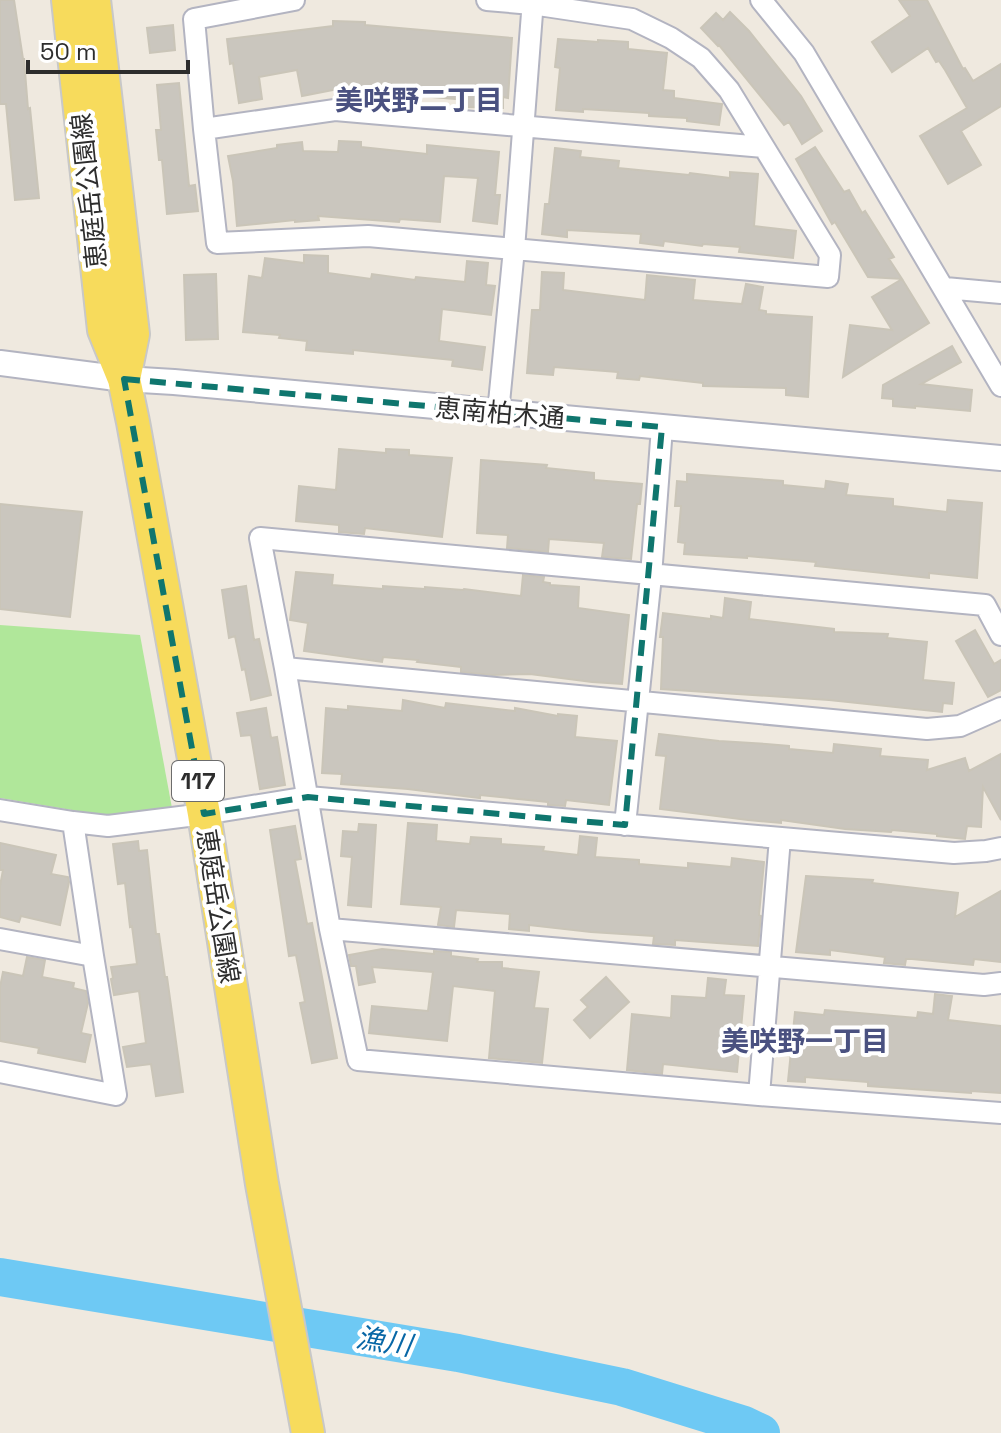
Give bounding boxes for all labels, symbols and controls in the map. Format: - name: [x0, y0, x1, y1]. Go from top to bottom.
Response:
- scale bar: [28, 24, 188, 74]
- text: 50 m: [40, 36, 97, 67]
- district label: 美咲野二丁目: [335, 82, 503, 118]
- street label: 恵庭岳公園線: [64, 112, 114, 270]
- street label: 恵南柏木通: [434, 390, 566, 436]
- road number: 117: [172, 761, 224, 801]
- street label: 恵庭岳公園線: [189, 826, 247, 986]
- district label: 美咲野一丁目: [721, 1023, 889, 1059]
- water label: 漁川: [354, 1319, 417, 1364]

